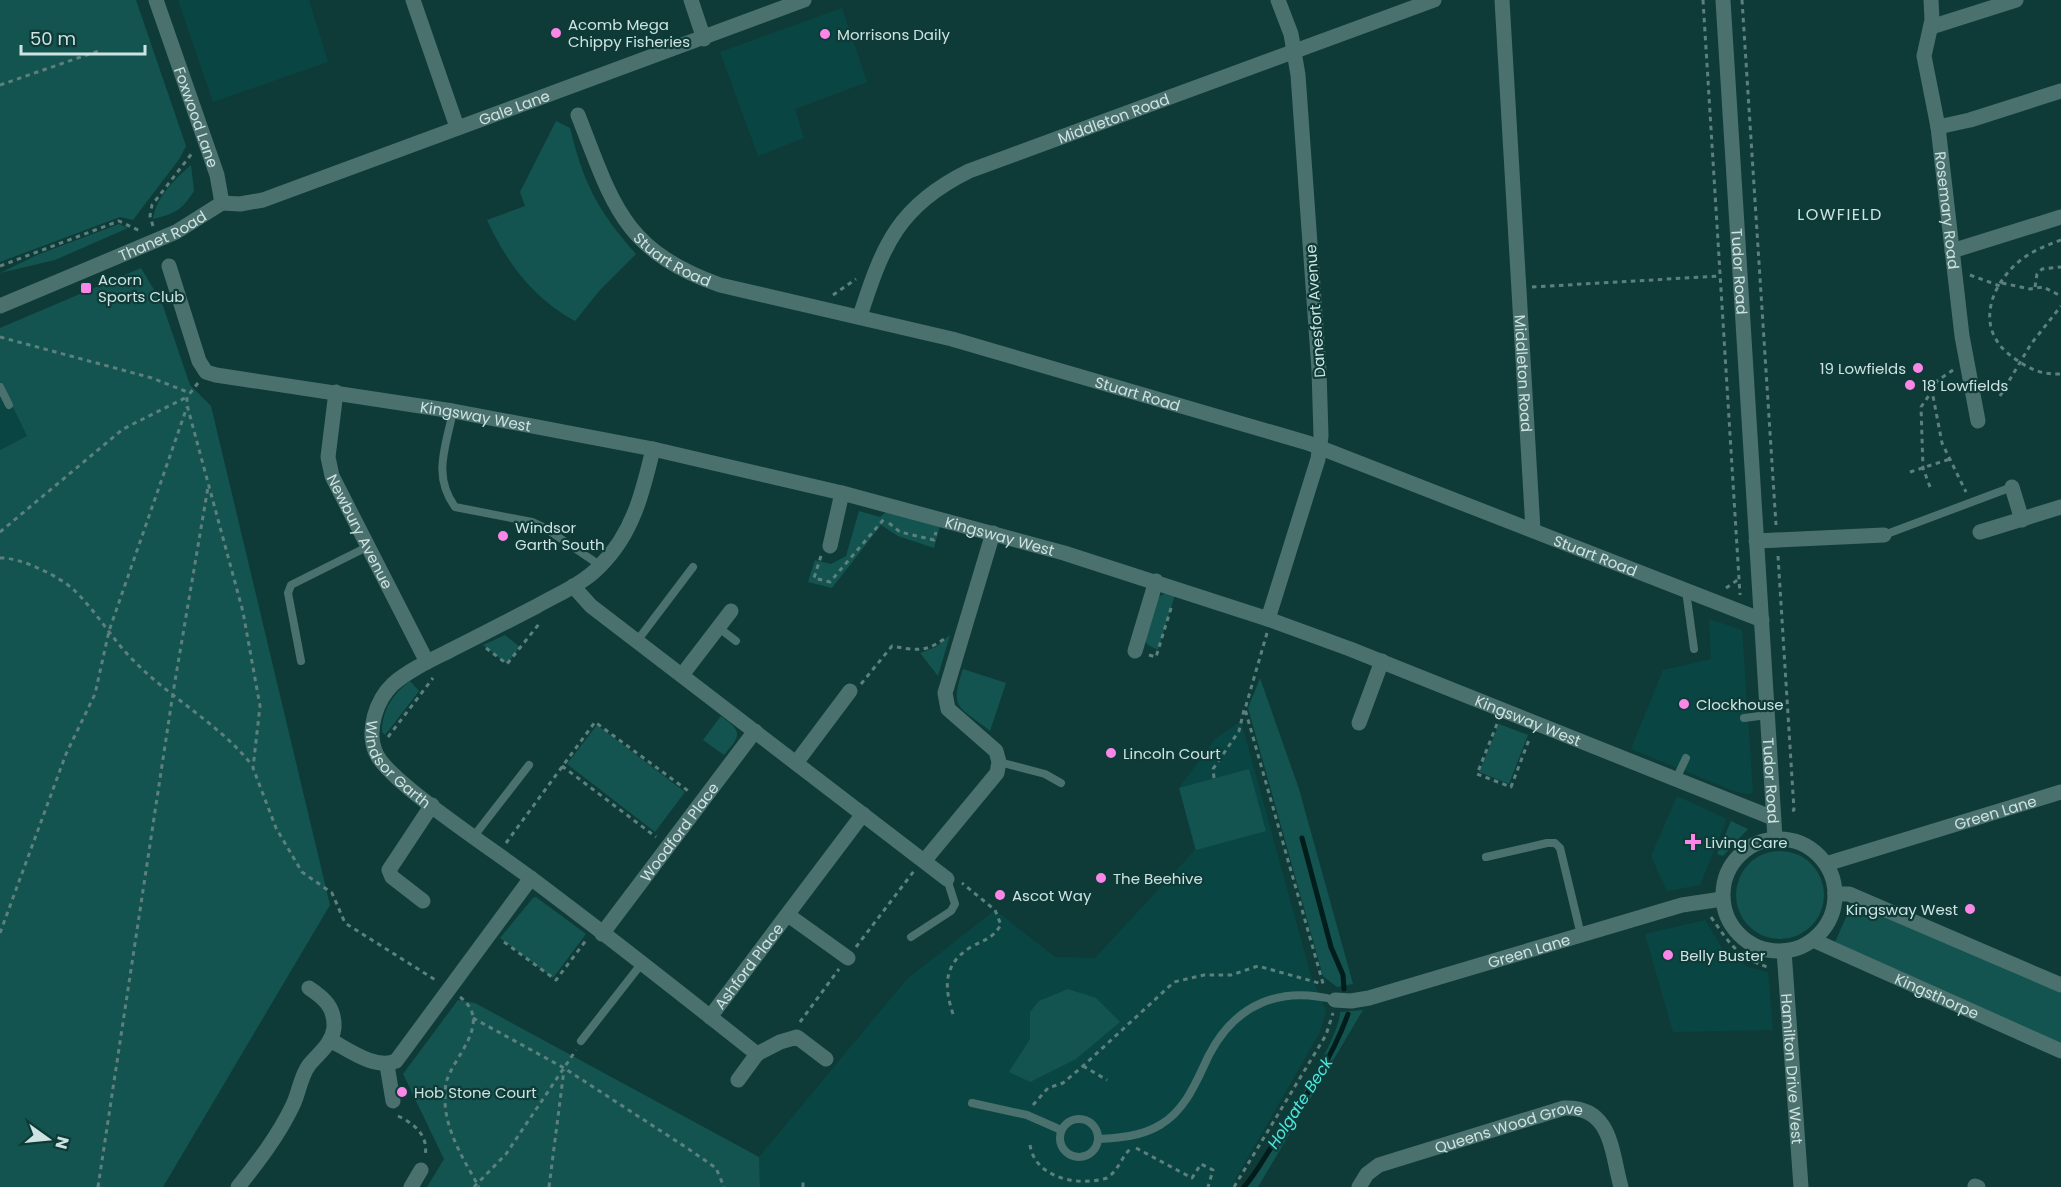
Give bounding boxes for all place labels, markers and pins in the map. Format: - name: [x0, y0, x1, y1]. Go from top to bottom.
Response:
- place label: Acomb Mega Chippy Fisheries: [568, 14, 690, 52]
- place label: Morrisons Daily: [837, 24, 950, 45]
- marker: Acomb Mega Chippy Fisheries: [549, 26, 563, 40]
- marker: Morrisons Daily: [818, 27, 832, 41]
- place label: Acorn Sports Club: [98, 269, 184, 307]
- marker: Acorn Sports Club: [79, 281, 93, 295]
- place label: 19 Lowfields: [1820, 358, 1906, 379]
- marker: 19 Lowfields: [1911, 361, 1925, 375]
- place label: 18 Lowfields: [1922, 375, 2008, 396]
- marker: 18 Lowfields: [1903, 378, 1917, 392]
- place label: Windsor Garth South: [515, 517, 605, 555]
- marker: Windsor Garth South: [496, 529, 510, 543]
- place label: Clockhouse: [1696, 694, 1784, 715]
- marker: Clockhouse: [1677, 697, 1691, 711]
- place label: Lincoln Court: [1123, 743, 1221, 764]
- marker: Lincoln Court: [1104, 746, 1118, 760]
- place label: Living Care: [1705, 832, 1788, 853]
- marker: Living Care: [1686, 835, 1700, 849]
- place label: The Beehive: [1113, 868, 1203, 889]
- marker: The Beehive: [1094, 871, 1108, 885]
- place label: Ascot Way: [1012, 885, 1092, 906]
- marker: Ascot Way: [993, 888, 1007, 902]
- place label: Kingsway West: [1846, 899, 1958, 920]
- marker: Kingsway West: [1963, 902, 1977, 916]
- place label: Belly Buster: [1680, 945, 1766, 966]
- marker: Belly Buster: [1661, 948, 1675, 962]
- place label: Hob Stone Court: [414, 1082, 537, 1103]
- marker: Hob Stone Court: [395, 1085, 409, 1099]

